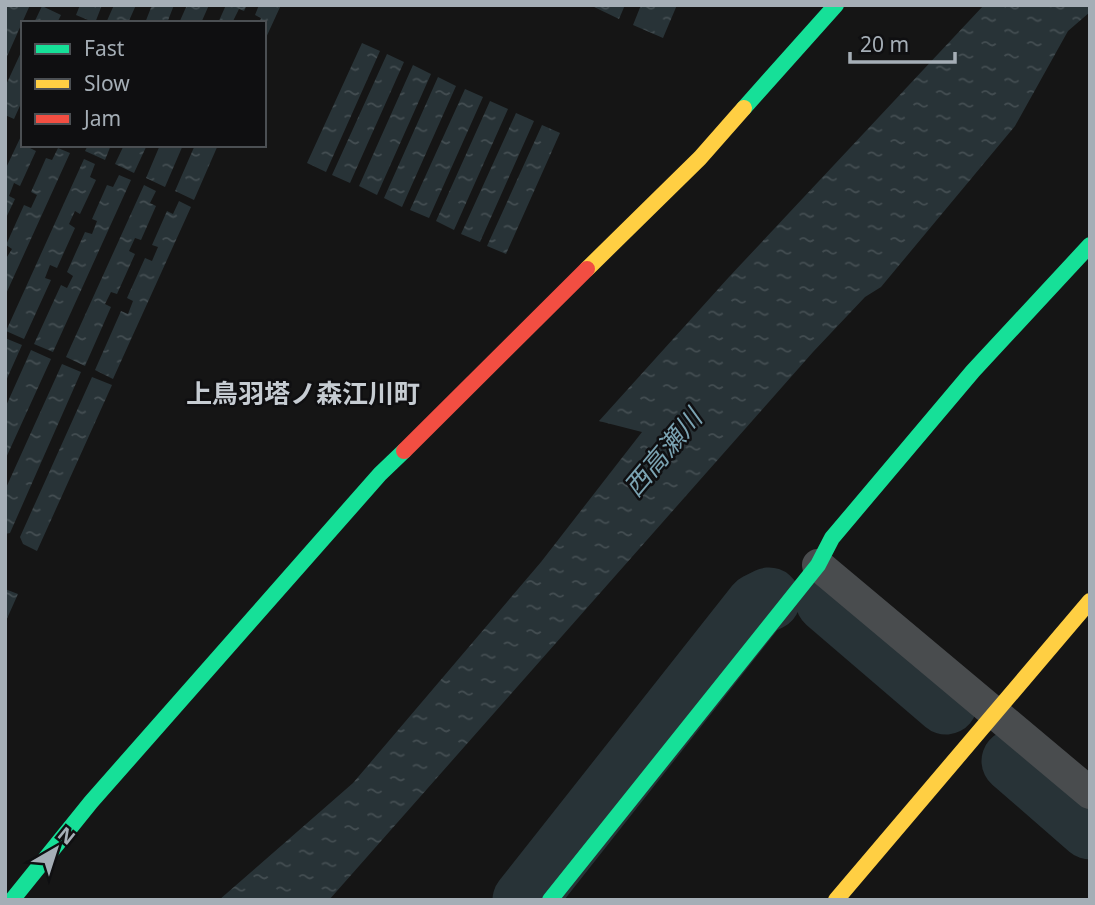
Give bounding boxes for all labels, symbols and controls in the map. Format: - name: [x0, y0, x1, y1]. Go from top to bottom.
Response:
- legend: [21, 21, 266, 147]
- scale bar: [850, 21, 955, 65]
- text: 20 m: [860, 30, 909, 58]
- text: Fast: [84, 34, 125, 62]
- text: Slow: [84, 69, 130, 97]
- text: Jam: [82, 104, 121, 132]
- district label: 上鳥羽塔ノ森江川町: [186, 375, 420, 411]
- water label: 西高瀬川: [615, 399, 711, 504]
- north arrow: [21, 814, 91, 884]
- text: N: [53, 821, 81, 851]

